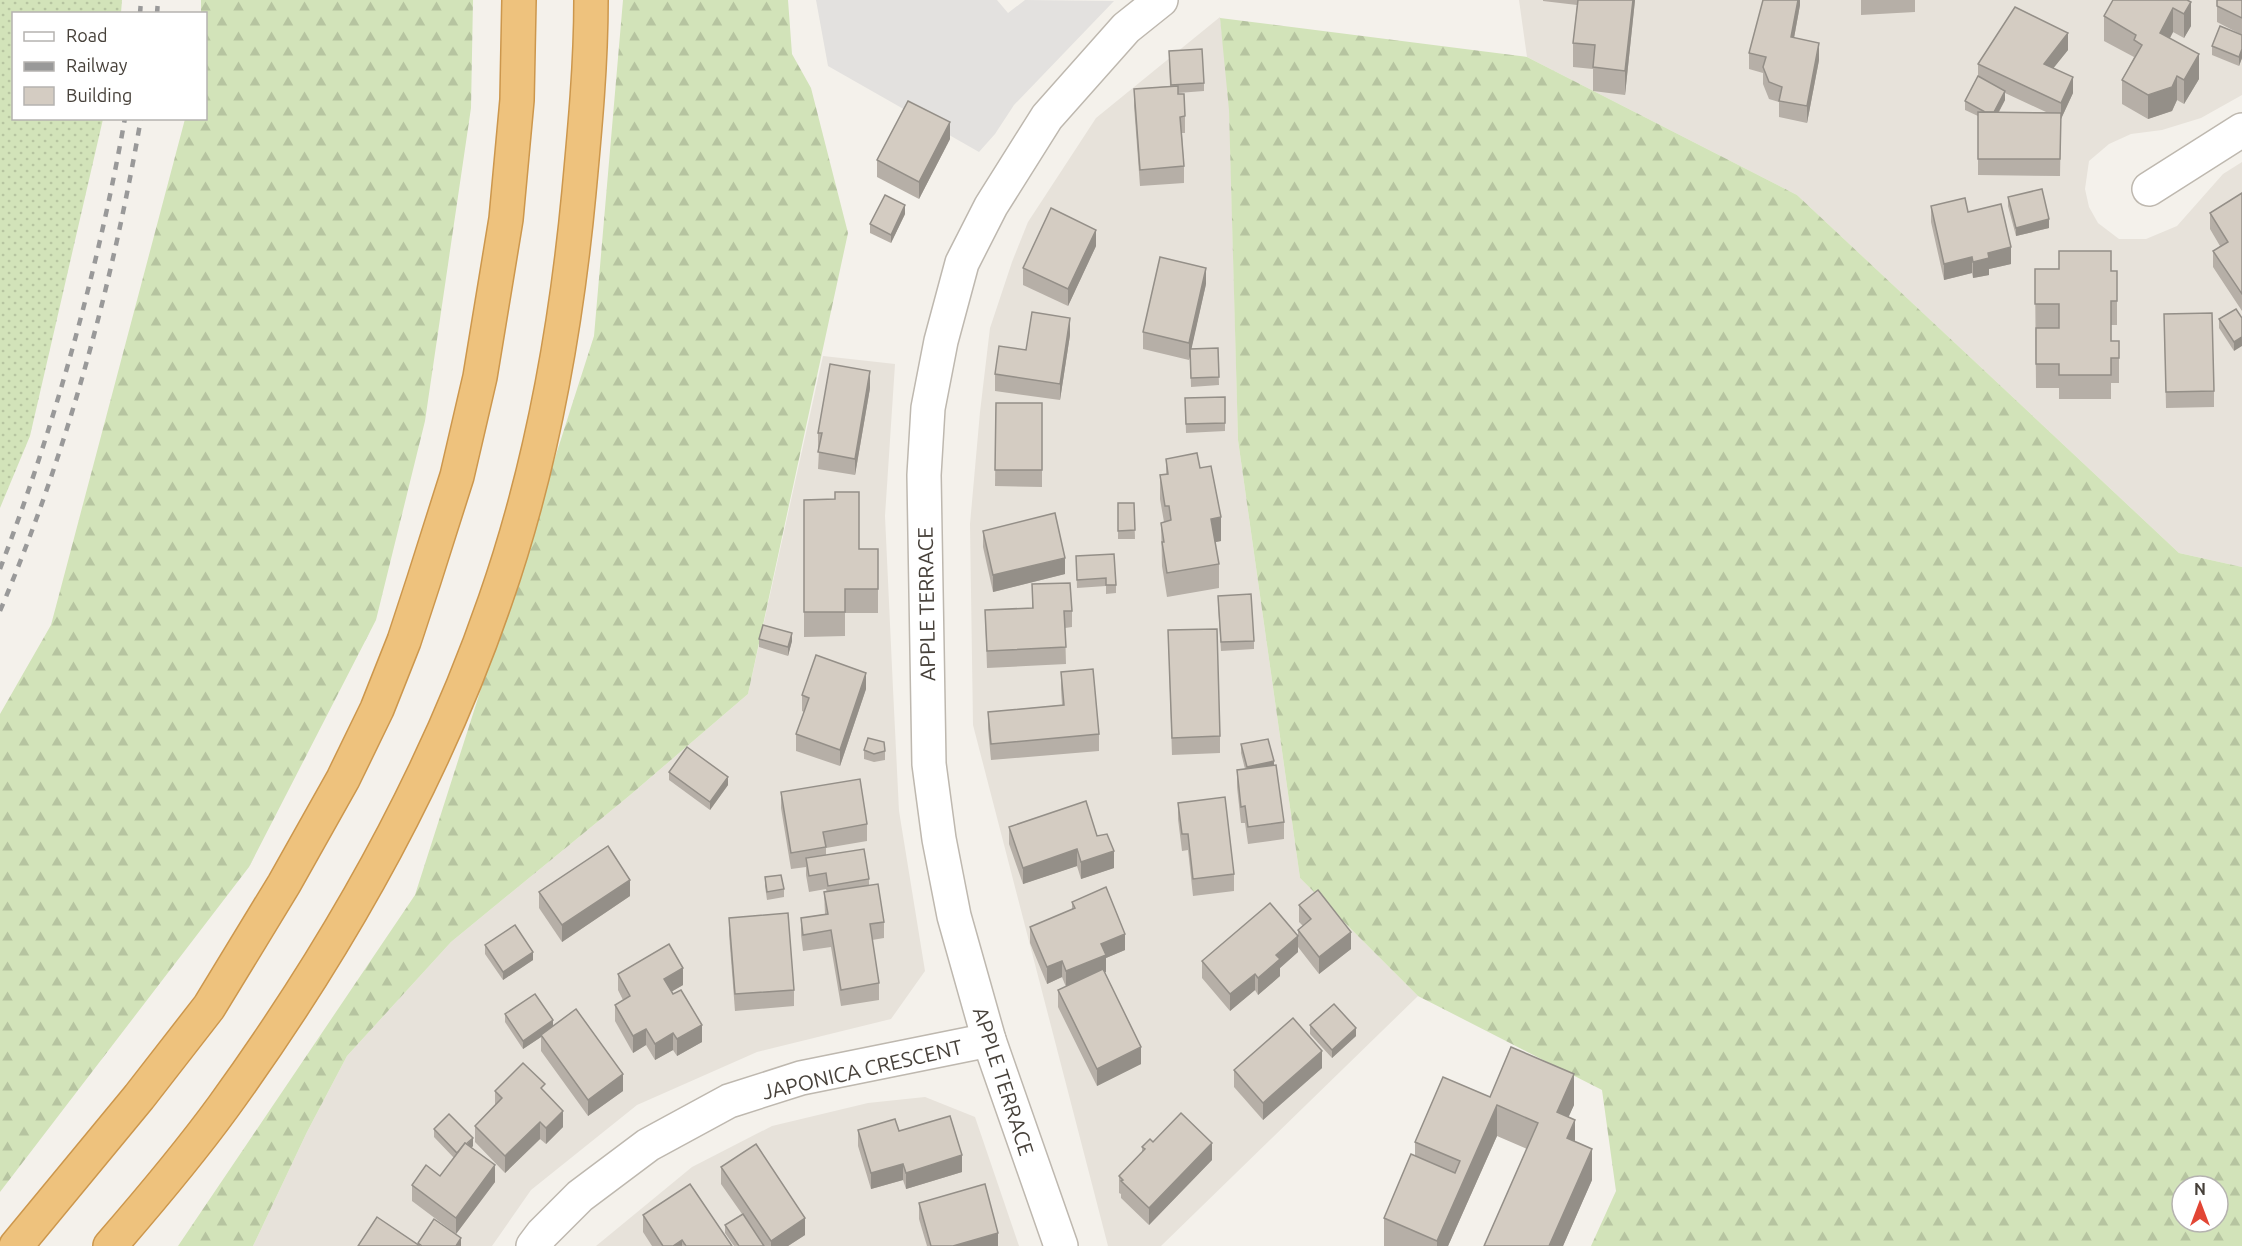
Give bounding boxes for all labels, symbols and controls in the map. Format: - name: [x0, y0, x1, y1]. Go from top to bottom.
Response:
- legend: [12, 12, 207, 120]
- text: Road: [66, 25, 108, 45]
- text: Railway: [66, 55, 128, 75]
- text: Building: [66, 85, 132, 105]
- street label: APPLE TERRACE: [913, 527, 939, 681]
- street label: APPLE TERRACE: [969, 1004, 1039, 1158]
- street label: JAPONICA CRESCENT: [759, 1034, 965, 1104]
- north arrow: [2170, 1174, 2230, 1234]
- text: N: [2194, 1180, 2206, 1198]

